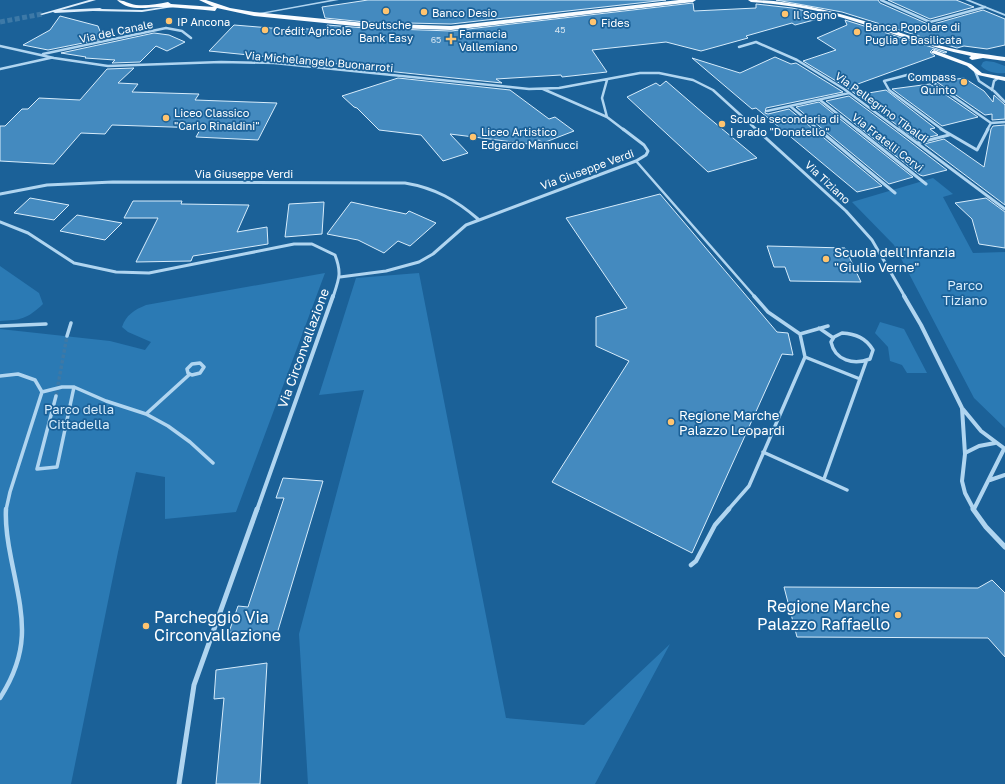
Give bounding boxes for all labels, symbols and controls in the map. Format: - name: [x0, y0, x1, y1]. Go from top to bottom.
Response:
- marker: Deutsche Bank Easy: [381, 6, 391, 16]
- place label: Banco Desio: [432, 6, 498, 19]
- marker: Banco Desio: [419, 7, 429, 17]
- place label: Il Sogno: [793, 8, 837, 21]
- marker: Il Sogno: [780, 9, 790, 19]
- place label: IP Ancona: [177, 15, 230, 28]
- marker: IP Ancona: [164, 16, 174, 26]
- place label: Fides: [601, 16, 630, 29]
- street label: Via del Canale: [78, 17, 154, 45]
- marker: Fides: [588, 17, 598, 27]
- place label: Deutsche Bank Easy: [359, 18, 413, 44]
- place label: Banca Popolare di Puglia e Basilicata: [865, 20, 962, 46]
- place label: Crédit Agricole: [273, 24, 352, 37]
- house number: 45: [555, 24, 565, 35]
- marker: Crédit Agricole: [260, 25, 270, 35]
- place label: Farmacia Vallemiano: [459, 27, 518, 53]
- marker: Banca Popolare di Puglia e Basilicata: [852, 27, 862, 37]
- house number: 65: [431, 34, 441, 45]
- marker: Farmacia Vallemiano: [446, 34, 456, 44]
- street label: Via Michelangelo Buonarroti: [244, 48, 394, 74]
- street label: Via Pellegrino Tibaldi: [833, 69, 931, 145]
- place label: Compass Quinto: [908, 70, 956, 96]
- marker: Compass Quinto: [959, 77, 969, 87]
- place label: Liceo Classico "Carlo Rinaldini": [174, 106, 260, 132]
- street label: Via Fratelli Cervi: [850, 110, 926, 174]
- place label: Scuola secondaria di I grado "Donatello": [730, 112, 839, 138]
- marker: Liceo Classico "Carlo Rinaldini": [161, 113, 171, 123]
- marker: Scuola secondaria di I grado "Donatello": [717, 119, 727, 129]
- place label: Liceo Artistico Edgardo Mannucci: [481, 125, 578, 151]
- marker: Liceo Artistico Edgardo Mannucci: [468, 132, 478, 142]
- street label: Via Giuseppe Verdi: [538, 146, 636, 192]
- street label: Via Tiziano: [803, 158, 854, 207]
- street label: Via Giuseppe Verdi: [195, 167, 293, 180]
- place label: Scuola dell'Infanzia "Giulio Verne": [834, 244, 955, 275]
- marker: Scuola dell'Infanzia "Giulio Verne": [821, 254, 831, 264]
- park label: Parco Tiziano: [943, 277, 988, 308]
- street label: Via Circonvallazione: [274, 286, 332, 410]
- park label: Parco della Cittadella: [44, 401, 114, 432]
- place label: Regione Marche Palazzo Leopardi: [679, 407, 785, 438]
- marker: Regione Marche Palazzo Leopardi: [666, 417, 676, 427]
- place label: Regione Marche Palazzo Raffaello: [757, 596, 890, 634]
- place label: Parcheggio Via Circonvallazione: [154, 607, 281, 645]
- marker: Regione Marche Palazzo Raffaello: [893, 610, 903, 620]
- marker: Parcheggio Via Circonvallazione: [141, 621, 151, 631]

